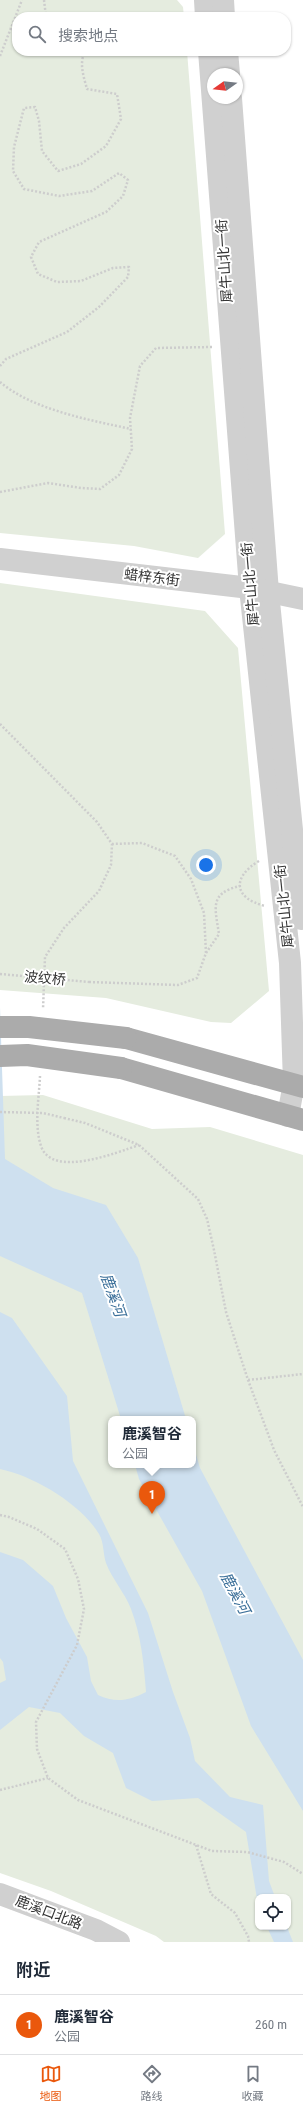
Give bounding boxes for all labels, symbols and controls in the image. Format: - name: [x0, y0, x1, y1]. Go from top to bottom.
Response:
- search box: [12, 12, 291, 56]
- icon: search: [26, 23, 48, 45]
- text: 搜索地点: [58, 27, 118, 45]
- north arrow: [207, 68, 243, 104]
- street label: 犀牛山北一街: [213, 219, 235, 303]
- street label: 犀牛山北一街: [238, 541, 262, 627]
- street label: 蜡梓东街: [123, 566, 181, 588]
- your location: [196, 855, 216, 875]
- street label: 犀牛山北一街: [272, 863, 296, 949]
- street label: 波纹桥: [23, 968, 67, 988]
- water label: 鹿溪河: [97, 1271, 130, 1322]
- popup: [108, 1416, 196, 1468]
- text: 鹿溪智谷: [122, 1425, 182, 1443]
- text: 公园: [122, 1446, 148, 1461]
- pin: 1: [139, 1481, 165, 1514]
- water label: 鹿溪河: [216, 1569, 255, 1620]
- street label: 鹿溪口北路: [13, 1892, 85, 1932]
- map controls: [255, 1894, 291, 1930]
- button: locate: [255, 1894, 291, 1930]
- text: 附近: [16, 1960, 50, 1980]
- text: 鹿溪智谷: [54, 2008, 114, 2026]
- text: 1: [26, 2017, 32, 2032]
- text: 260 m: [255, 2017, 287, 2032]
- text: 公园: [54, 2029, 80, 2044]
- tab: 地图: [40, 2063, 62, 2103]
- tab: 路线: [141, 2063, 163, 2103]
- tab: 收藏: [242, 2063, 264, 2103]

